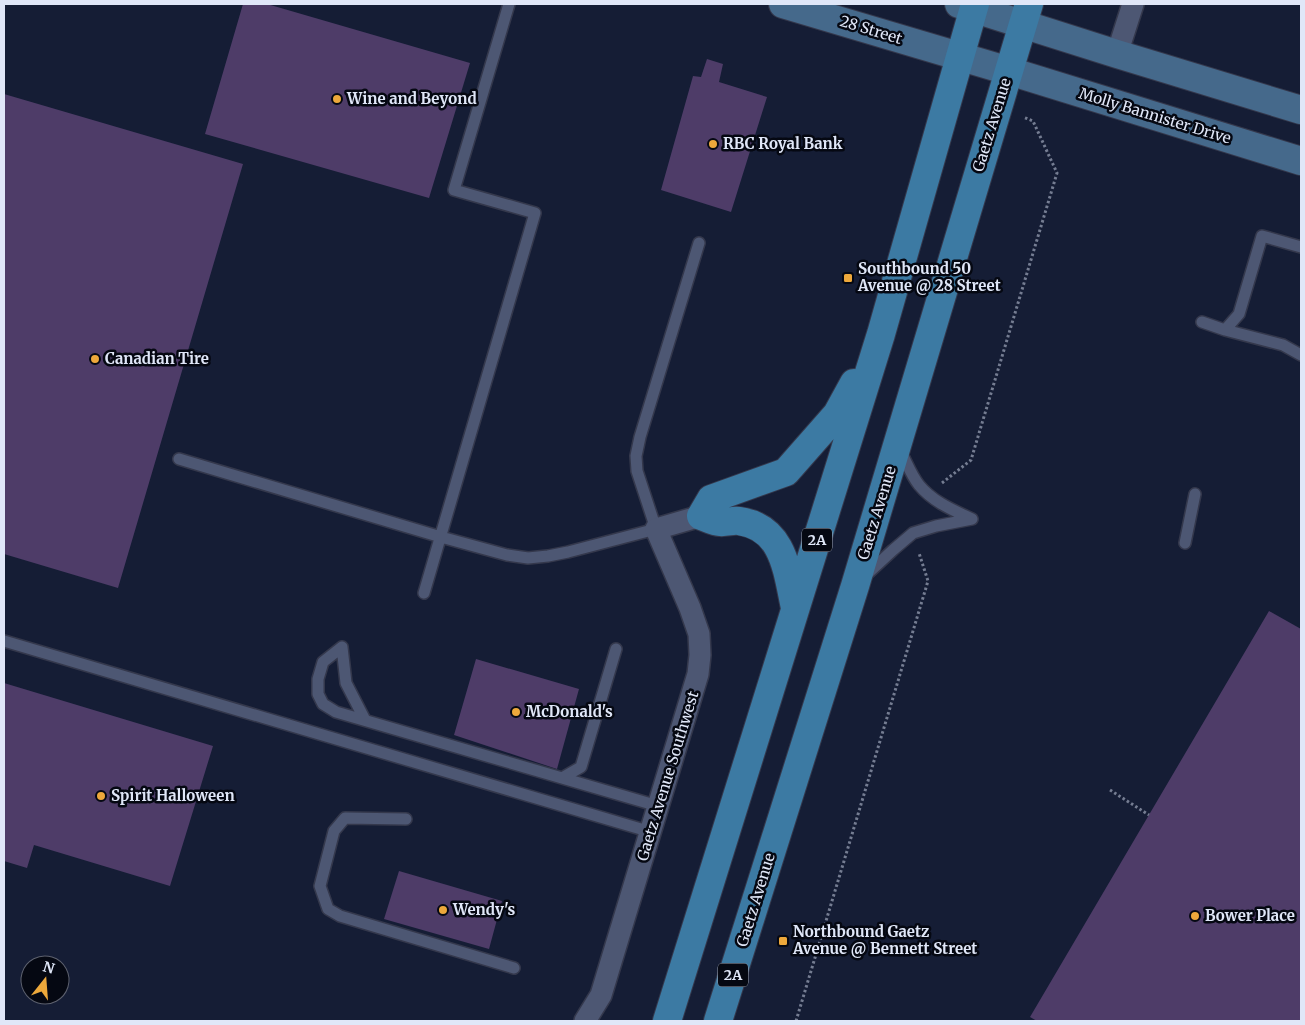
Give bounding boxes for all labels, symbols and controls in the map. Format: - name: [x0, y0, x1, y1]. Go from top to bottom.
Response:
- street label: 28 Street: [838, 11, 905, 48]
- street label: Gaetz Avenue: [968, 76, 1015, 174]
- street label: Molly Bannister Drive: [1077, 83, 1234, 148]
- place label: Wine and Beyond: [346, 89, 477, 108]
- marker: Wine and Beyond: [331, 93, 343, 105]
- place label: RBC Royal Bank: [723, 134, 843, 153]
- marker: RBC Royal Bank: [707, 138, 719, 150]
- place label: Southbound 50 Avenue @ 28 Street: [857, 259, 1001, 295]
- marker: Southbound 50 Avenue @ 28 Street: [842, 272, 854, 284]
- place label: Canadian Tire: [105, 349, 209, 368]
- marker: Canadian Tire: [89, 353, 101, 365]
- street label: Gaetz Avenue: [853, 464, 900, 562]
- road number: 2A: [802, 528, 832, 552]
- street label: Gaetz Avenue Southwest: [633, 688, 702, 863]
- place label: McDonald's: [526, 702, 613, 721]
- marker: McDonald's: [510, 706, 522, 718]
- place label: Spirit Halloween: [111, 786, 235, 805]
- marker: Spirit Halloween: [95, 790, 107, 802]
- street label: Gaetz Avenue: [732, 851, 779, 949]
- place label: Wendy's: [452, 900, 515, 919]
- marker: Wendy's: [437, 904, 449, 916]
- place label: Bower Place: [1205, 906, 1295, 925]
- marker: Bower Place: [1189, 910, 1201, 922]
- place label: Northbound Gaetz Avenue @ Bennett Street: [792, 922, 977, 958]
- marker: Northbound Gaetz Avenue @ Bennett Street: [777, 935, 789, 947]
- north arrow: [20, 955, 70, 1005]
- text: N: [41, 957, 57, 978]
- road number: 2A: [718, 964, 748, 986]

